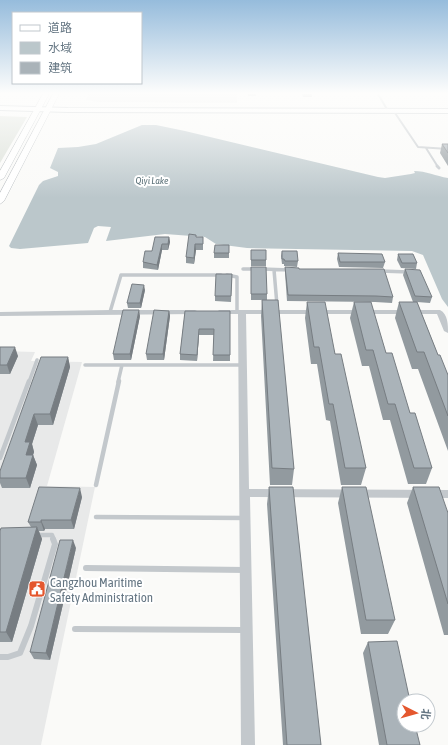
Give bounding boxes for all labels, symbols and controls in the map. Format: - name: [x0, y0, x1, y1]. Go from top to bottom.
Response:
- legend: [12, 12, 142, 84]
- text: 道路: [48, 21, 72, 35]
- text: 水域: [48, 41, 72, 55]
- text: 建筑: [48, 61, 72, 75]
- water label: Qiyi Lake: [135, 175, 169, 186]
- place label: Cangzhou Maritime Safety Administration: [50, 575, 153, 605]
- public building icon: Cangzhou Maritime Safety Administration: [27, 579, 47, 599]
- north arrow: [396, 693, 436, 733]
- text: 北: [419, 708, 432, 720]

